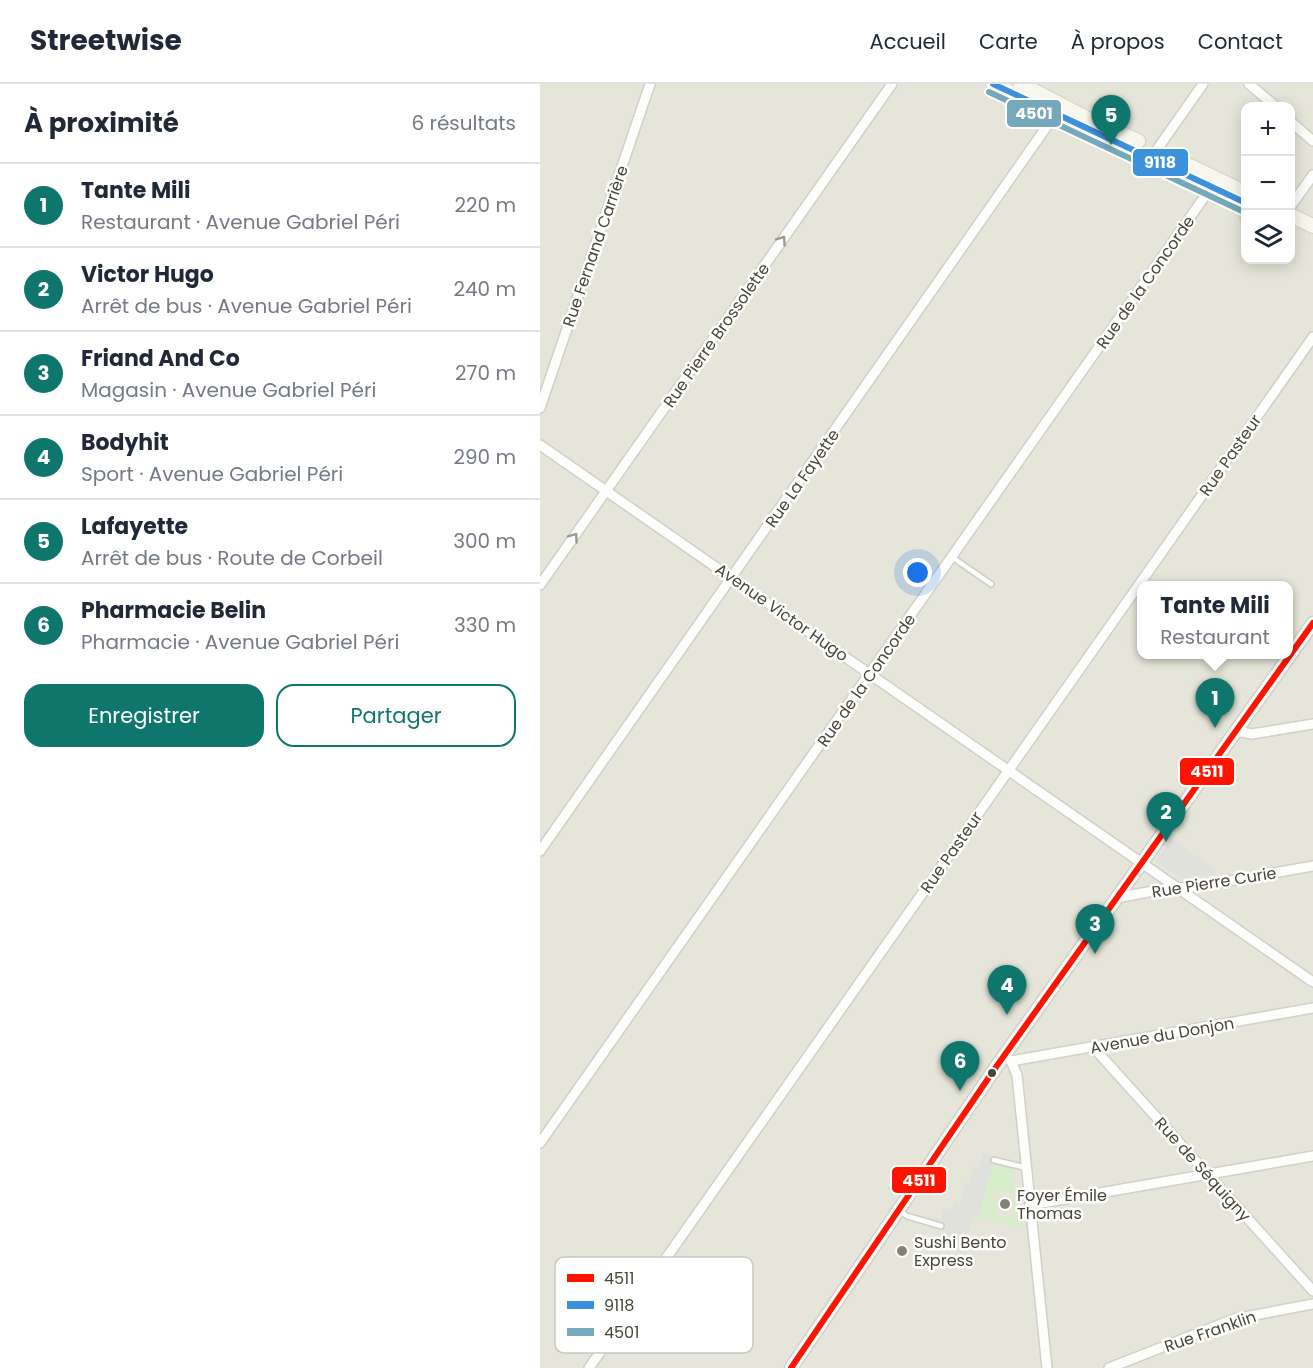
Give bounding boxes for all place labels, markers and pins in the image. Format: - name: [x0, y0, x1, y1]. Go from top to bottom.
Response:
- pin: 5: [1092, 95, 1130, 145]
- pin: 1: [1196, 678, 1234, 728]
- pin: 2: [1146, 792, 1186, 842]
- pin: 3: [1076, 904, 1114, 954]
- pin: 4: [988, 966, 1026, 1015]
- pin: 6: [940, 1042, 980, 1091]
- unlabelled marker: [986, 1067, 998, 1079]
- place label: Foyer Émile Thomas: [1017, 1184, 1107, 1225]
- marker: Foyer Émile Thomas: [998, 1197, 1012, 1211]
- place label: Sushi Bento Express: [914, 1231, 1006, 1272]
- marker: Sushi Bento Express: [895, 1244, 909, 1258]

